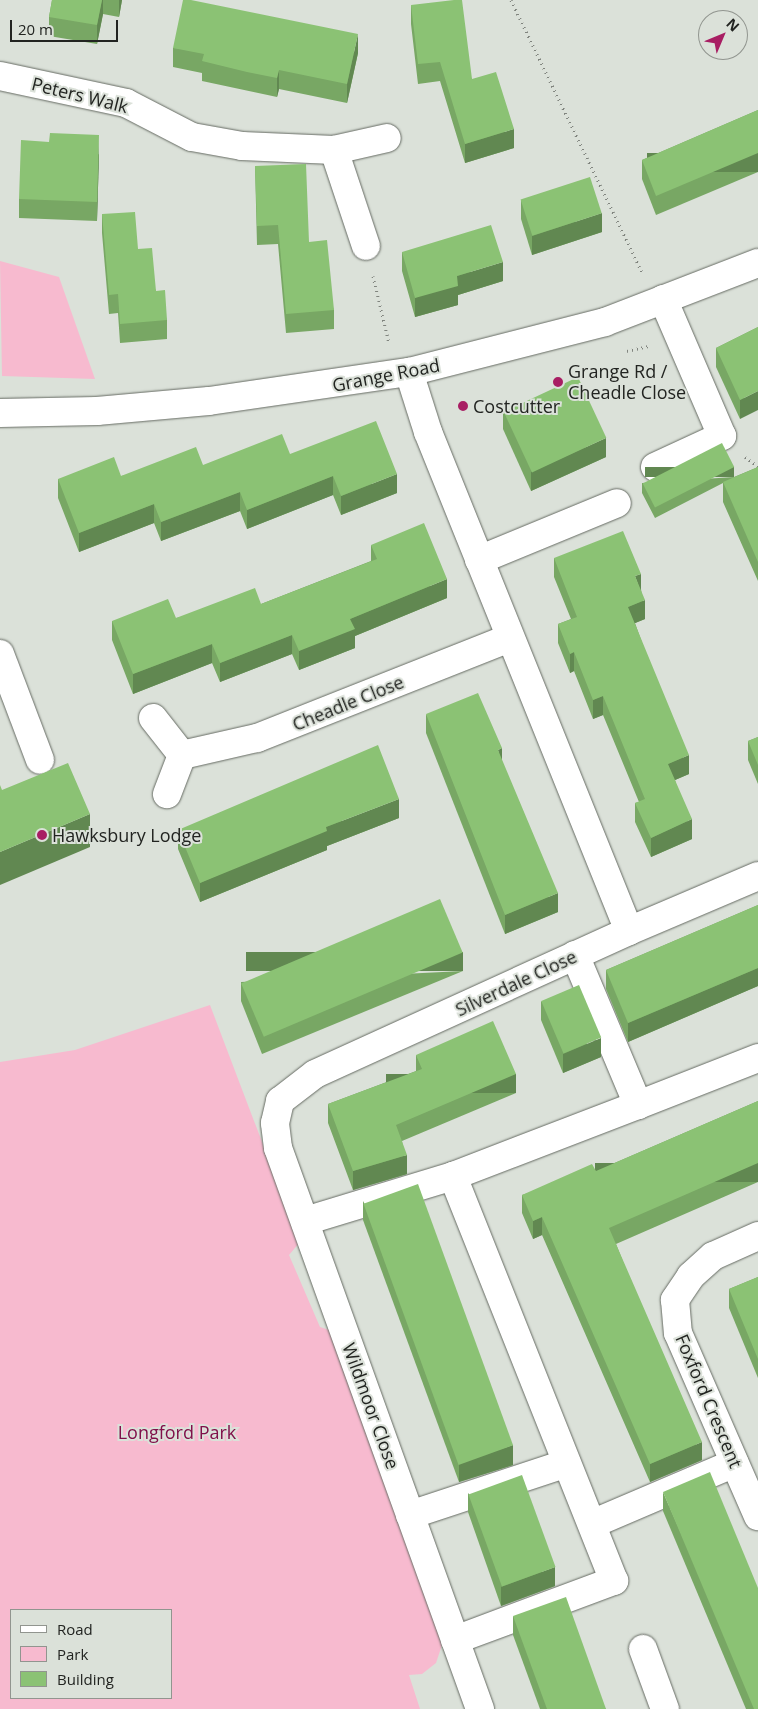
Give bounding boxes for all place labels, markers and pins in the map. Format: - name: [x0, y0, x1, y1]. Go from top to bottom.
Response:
- place label: Grange Rd / Cheadle Close: [568, 361, 686, 404]
- marker: Grange Rd / Cheadle Close: [552, 376, 564, 388]
- place label: Costcutter: [473, 395, 560, 417]
- marker: Costcutter: [457, 400, 469, 412]
- place label: Hawksbury Lodge: [52, 824, 201, 846]
- marker: Hawksbury Lodge: [36, 829, 48, 841]

